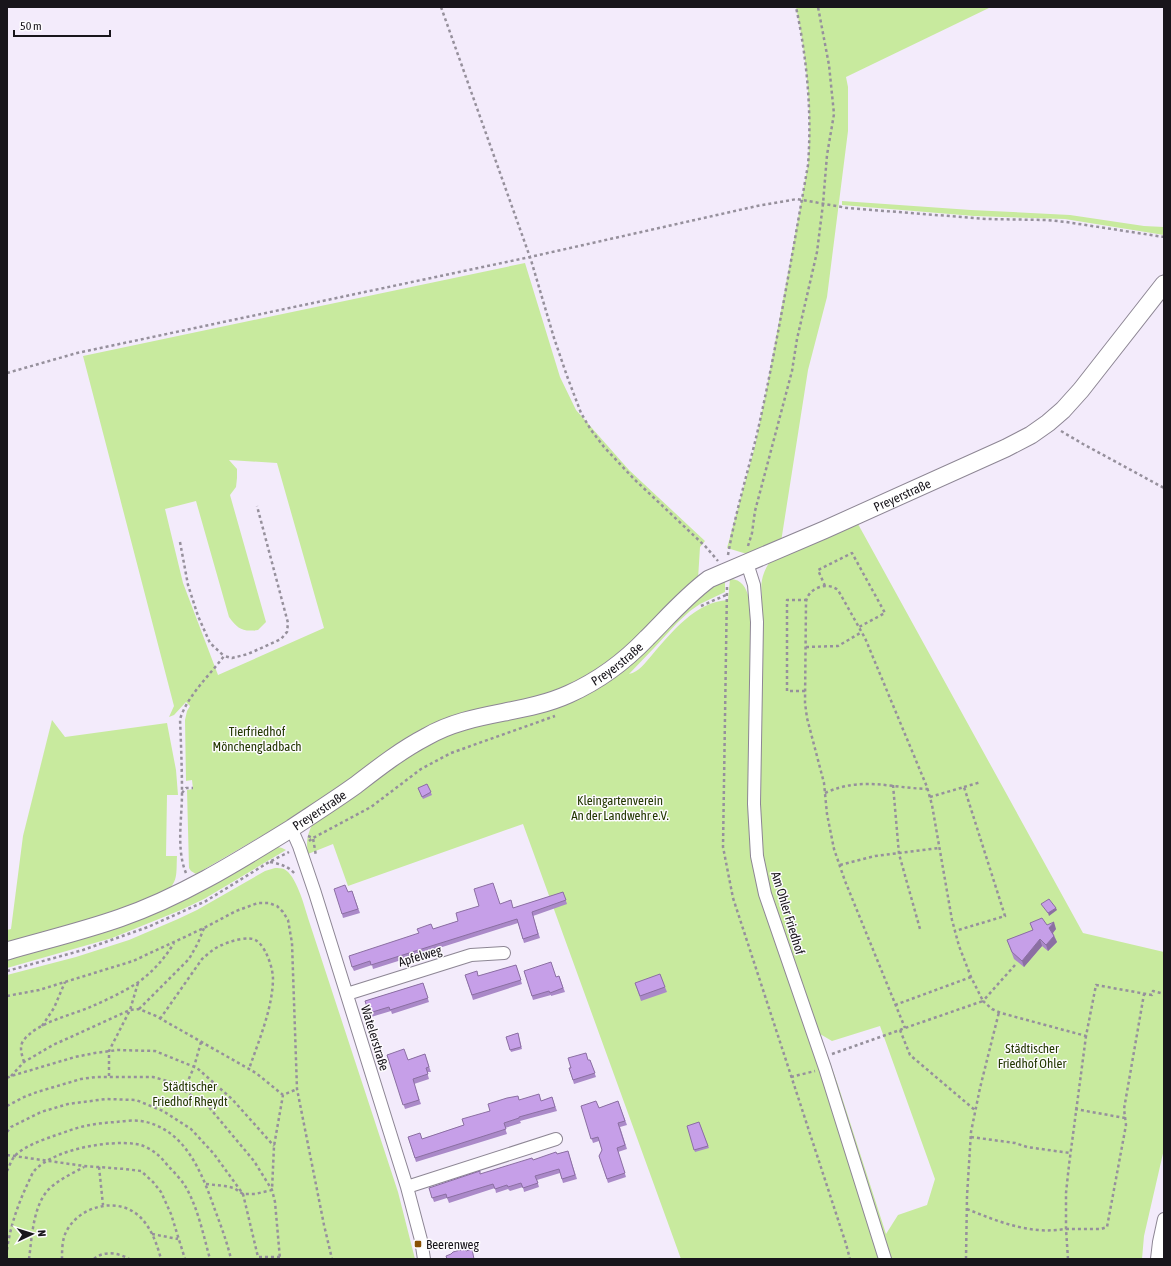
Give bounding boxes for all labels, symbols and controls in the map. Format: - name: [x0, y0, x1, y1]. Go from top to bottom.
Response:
- scale bar: [14, 12, 110, 38]
- text: 50 m: [20, 19, 42, 33]
- street label: Preyerstraße: [871, 475, 933, 514]
- street label: Preyerstraße: [588, 639, 646, 688]
- park label: Tierfriedhof Mönchengladbach: [212, 724, 302, 754]
- street label: Preyerstraße: [290, 787, 349, 833]
- park label: Kleingartenverein An der Landwehr e.V.: [571, 793, 669, 823]
- street label: Am Ohler Friedhof: [768, 870, 808, 957]
- street label: Apfelweg: [397, 942, 444, 970]
- street label: Watelerstraße: [358, 1003, 392, 1073]
- park label: Städtischer Friedhof Ohler: [998, 1041, 1066, 1071]
- park label: Städtischer Friedhof Rheydt: [152, 1079, 228, 1109]
- north arrow: [12, 1214, 52, 1254]
- text: N: [36, 1230, 48, 1237]
- place label: Beerenweg: [426, 1237, 479, 1252]
- marker: Beerenweg: [413, 1239, 423, 1249]

